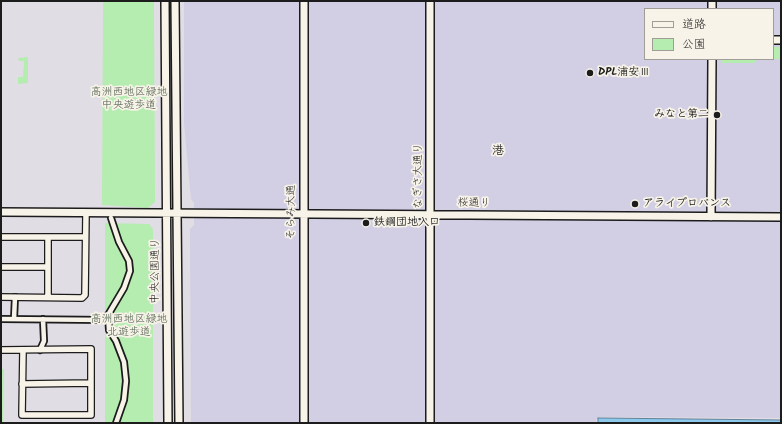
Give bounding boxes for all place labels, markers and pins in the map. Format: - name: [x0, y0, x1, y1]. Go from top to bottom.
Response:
- place label: DPL浦安Ⅲ: [598, 66, 650, 80]
- marker: DPL浦安Ⅲ: [585, 68, 595, 78]
- place label: みなと第二: [654, 108, 709, 122]
- marker: みなと第二: [712, 110, 722, 120]
- place label: アライプロバンス: [643, 197, 731, 211]
- marker: アライプロバンス: [630, 199, 640, 209]
- place label: 鉄鋼団地入口: [374, 216, 440, 230]
- marker: 鉄鋼団地入口: [361, 218, 371, 228]

